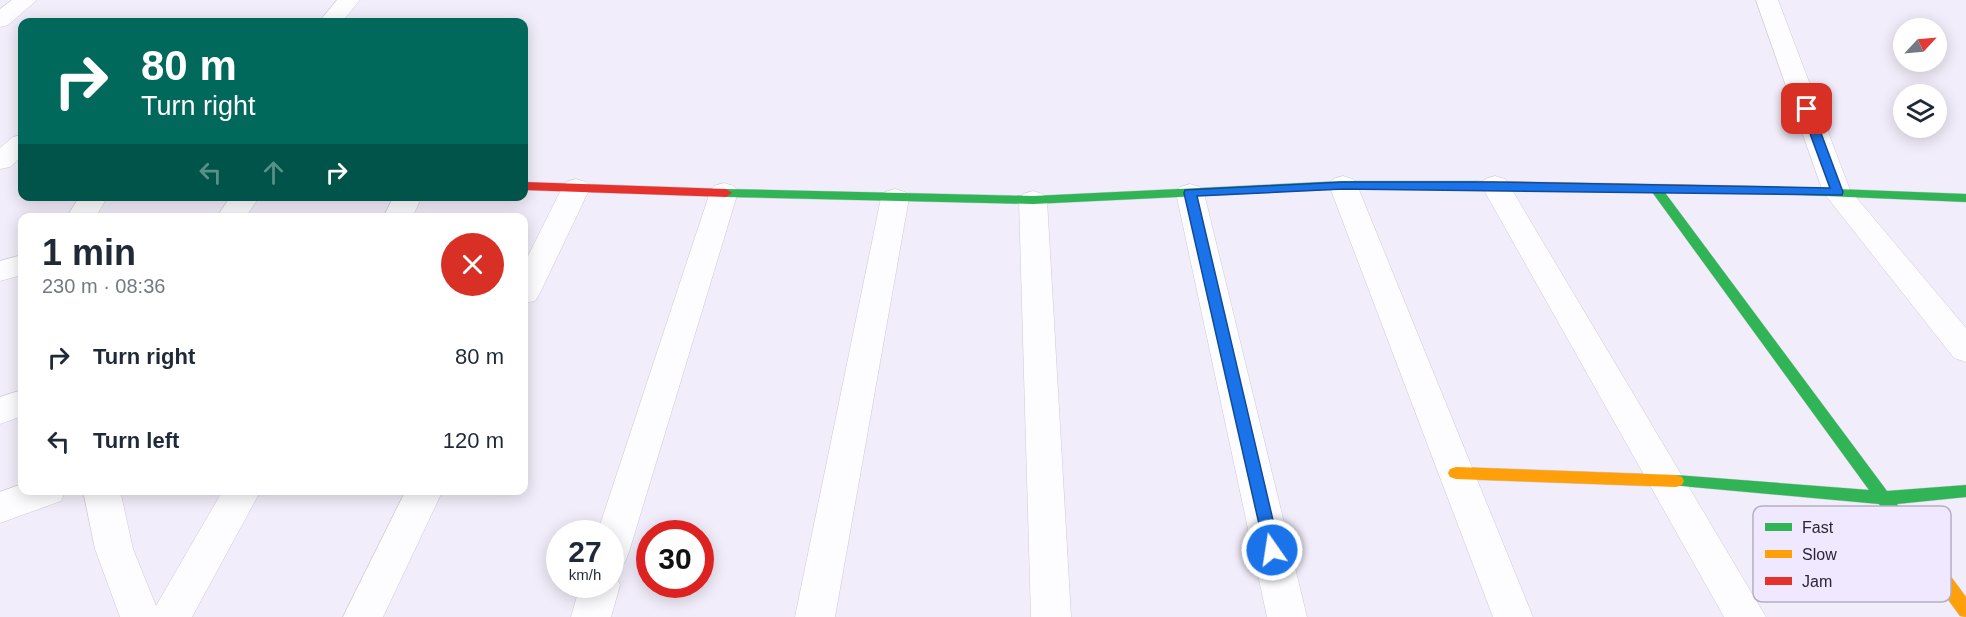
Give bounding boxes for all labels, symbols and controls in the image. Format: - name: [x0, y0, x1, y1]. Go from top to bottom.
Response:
- north arrow: [1893, 18, 1947, 72]
- map controls: [1893, 18, 1947, 138]
- icon: right: [42, 42, 120, 120]
- text: 80 m: [141, 42, 237, 89]
- pin: [1781, 83, 1832, 134]
- button: layers: [1893, 84, 1947, 138]
- text: Turn right: [141, 91, 256, 121]
- icon: arrive: [1790, 92, 1823, 125]
- icon: left: [194, 156, 227, 189]
- icon: ahead: [257, 156, 290, 189]
- icon: right: [320, 156, 353, 189]
- text: 1 min: [42, 232, 136, 273]
- button: close: [441, 233, 504, 296]
- text: 230 m · 08:36: [42, 275, 165, 297]
- icon: right: [42, 341, 75, 374]
- text: Turn right: [93, 344, 195, 369]
- text: 80 m: [455, 344, 504, 369]
- icon: left: [42, 425, 75, 458]
- text: Turn left: [93, 428, 179, 453]
- text: 120 m: [443, 428, 504, 453]
- legend: [1753, 506, 1951, 602]
- position arrow: [1240, 518, 1304, 582]
- text: Fast: [1802, 519, 1834, 536]
- speed limit sign: 30: [636, 520, 714, 598]
- text: 27: [568, 535, 602, 568]
- text: Slow: [1802, 546, 1837, 563]
- text: km/h: [569, 566, 601, 583]
- text: Jam: [1802, 573, 1832, 590]

